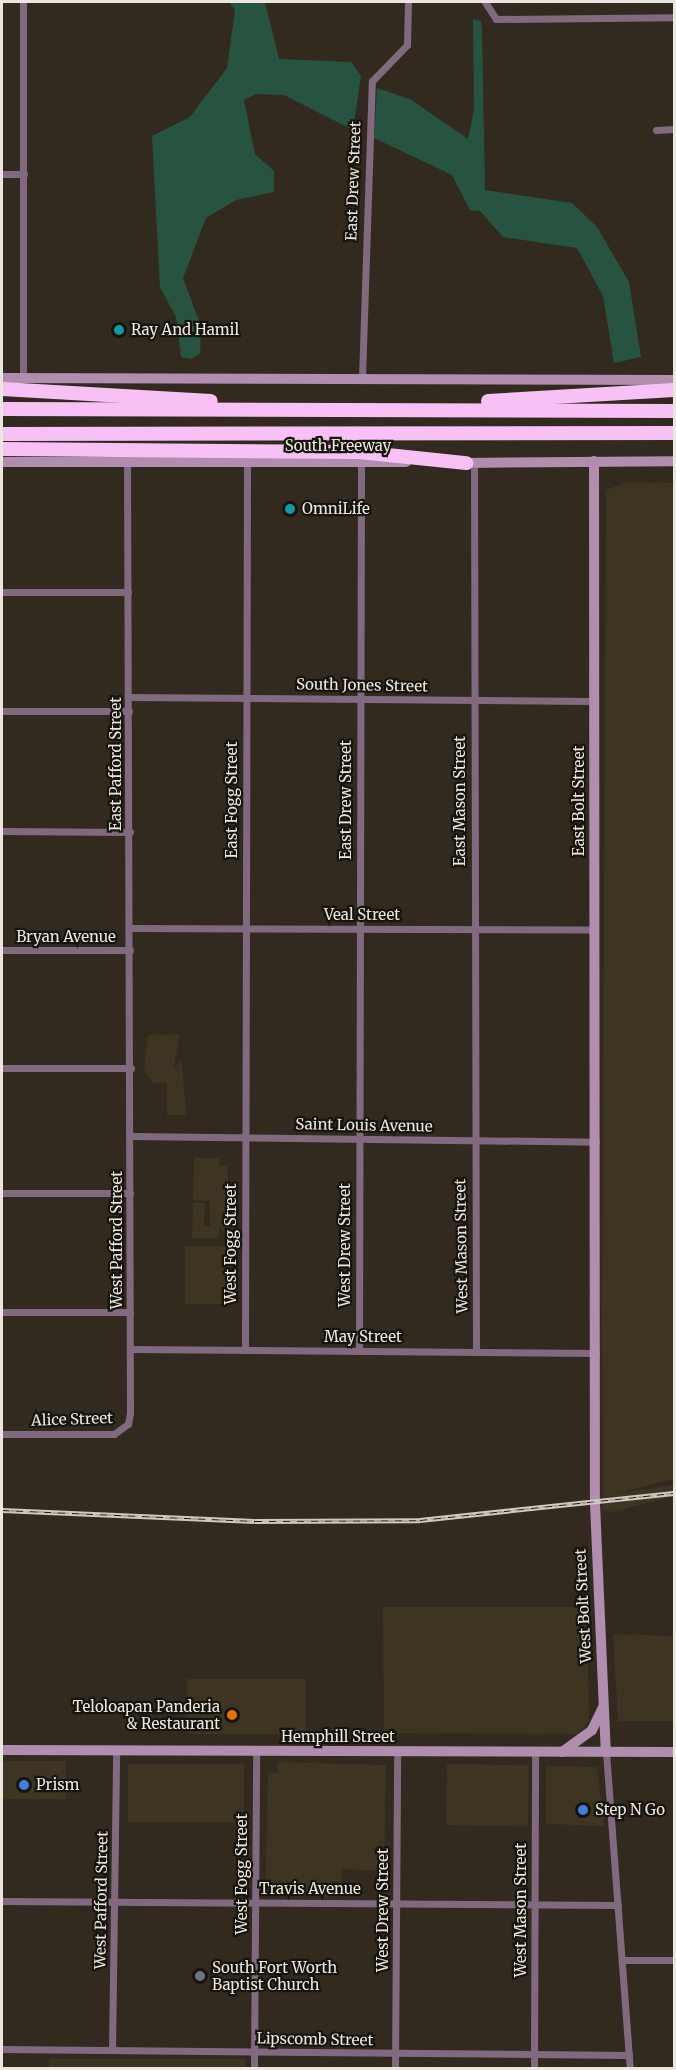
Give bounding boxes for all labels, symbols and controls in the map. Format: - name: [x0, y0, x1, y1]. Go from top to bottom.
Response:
- street label: East Drew Street: [342, 121, 364, 241]
- place label: Ray And Hamil: [131, 321, 239, 339]
- marker: Ray And Hamil: [112, 323, 126, 337]
- street label: South Freeway: [285, 437, 391, 455]
- place label: OmniLife: [302, 500, 370, 518]
- marker: OmniLife: [283, 502, 297, 516]
- street label: South Jones Street: [296, 675, 428, 695]
- street label: East Pafford Street: [107, 697, 125, 831]
- street label: East Mason Street: [451, 736, 469, 866]
- street label: East Drew Street: [337, 740, 355, 860]
- street label: East Fogg Street: [223, 742, 241, 858]
- street label: East Bolt Street: [570, 746, 588, 856]
- street label: Veal Street: [324, 906, 400, 924]
- street label: Bryan Avenue: [16, 928, 116, 946]
- street label: Saint Louis Avenue: [295, 1115, 433, 1135]
- street label: West Pafford Street: [108, 1171, 126, 1309]
- street label: West Mason Street: [451, 1179, 471, 1313]
- street label: West Fogg Street: [222, 1183, 240, 1305]
- street label: West Drew Street: [336, 1183, 354, 1307]
- street label: May Street: [324, 1328, 402, 1346]
- street label: Alice Street: [31, 1409, 113, 1429]
- street label: West Bolt Street: [571, 1548, 595, 1664]
- place label: Teloloapan Panderia & Restaurant: [73, 1697, 220, 1732]
- marker: Teloloapan Panderia & Restaurant: [225, 1708, 239, 1722]
- street label: Hemphill Street: [281, 1728, 395, 1746]
- place label: Prism: [36, 1776, 79, 1794]
- marker: Prism: [17, 1778, 31, 1792]
- place label: Step N Go: [595, 1801, 665, 1819]
- marker: Step N Go: [576, 1803, 590, 1817]
- street label: West Fogg Street: [233, 1813, 251, 1935]
- street label: West Pafford Street: [91, 1831, 111, 1969]
- street label: West Mason Street: [512, 1843, 530, 1977]
- street label: West Drew Street: [374, 1848, 392, 1972]
- street label: Travis Avenue: [259, 1880, 361, 1898]
- place label: South Fort Worth Baptist Church: [212, 1958, 337, 1993]
- marker: South Fort Worth Baptist Church: [193, 1969, 207, 1983]
- street label: Lipscomb Street: [256, 2029, 374, 2049]

